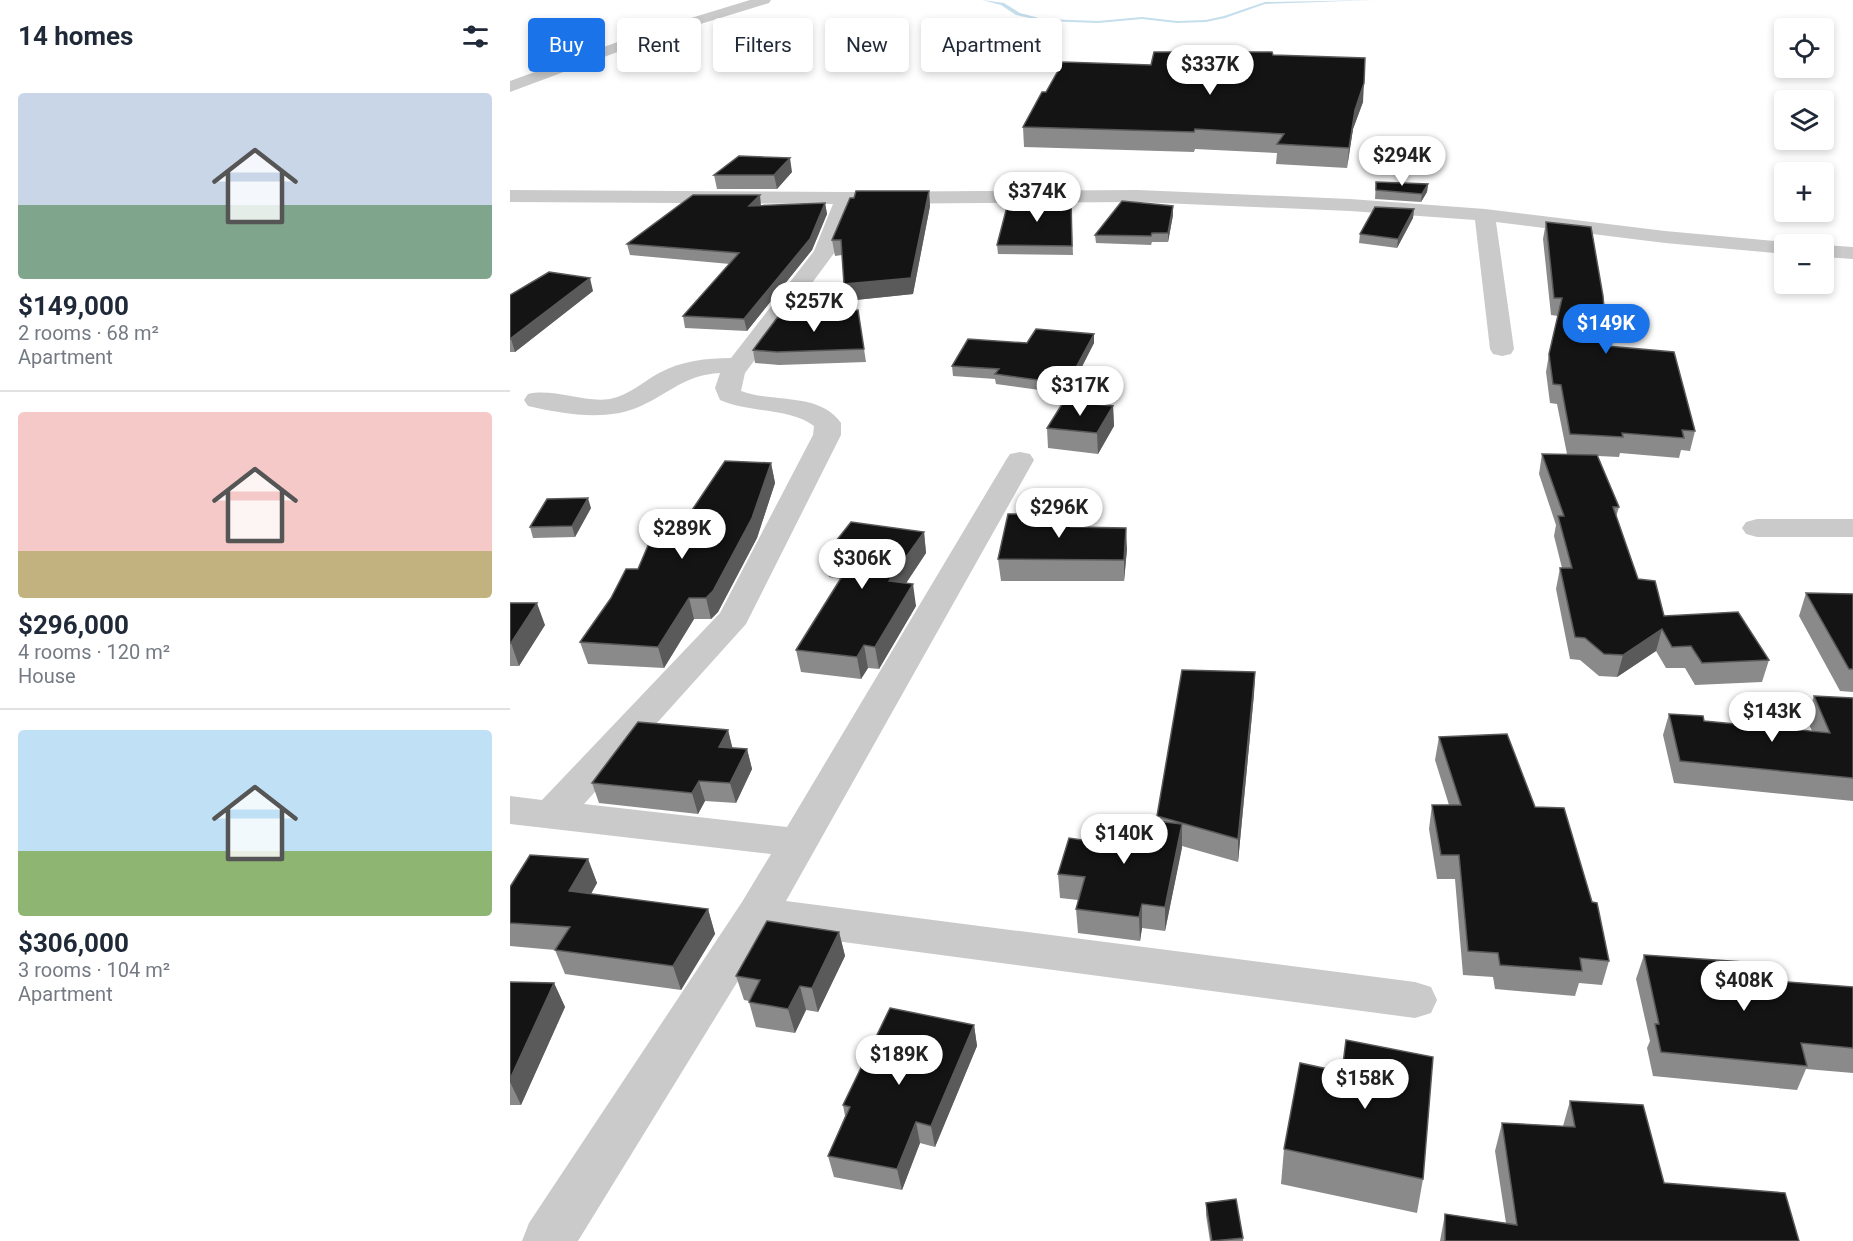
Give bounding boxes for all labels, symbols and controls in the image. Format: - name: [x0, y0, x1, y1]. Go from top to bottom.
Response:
- chip: Buy: [528, 18, 605, 72]
- chip: Rent: [617, 18, 701, 72]
- chip: Filters: [713, 18, 813, 72]
- chip: New: [825, 18, 909, 72]
- chip: Apartment: [921, 18, 1062, 72]
- map controls: [1774, 18, 1834, 294]
- button: locate: [1774, 18, 1834, 78]
- icon: filters: [459, 20, 492, 53]
- text: 14 homes: [18, 21, 133, 51]
- pin: $337K: [1168, 45, 1252, 96]
- text: $337K: [1181, 52, 1239, 76]
- button: layers: [1774, 90, 1834, 150]
- icon: home: [201, 132, 309, 240]
- pin: $294K: [1360, 136, 1444, 187]
- text: $294K: [1373, 143, 1431, 167]
- button: +: [1774, 162, 1834, 222]
- pin: $374K: [995, 172, 1079, 223]
- text: $374K: [1008, 179, 1066, 203]
- button: −: [1774, 234, 1834, 294]
- pin: $257K: [772, 282, 856, 333]
- text: $257K: [785, 289, 843, 313]
- text: $149,000: [18, 291, 129, 321]
- pin: $149K: [1564, 304, 1648, 355]
- text: $149K: [1577, 311, 1635, 335]
- text: 2 rooms · 68 m²: [18, 321, 159, 345]
- text: Apartment: [18, 345, 113, 369]
- pin: $317K: [1038, 366, 1122, 417]
- text: $317K: [1051, 373, 1109, 397]
- icon: home: [201, 451, 309, 559]
- pin: $296K: [1017, 488, 1101, 539]
- text: $296K: [1030, 495, 1088, 519]
- pin: $289K: [640, 509, 724, 560]
- text: $289K: [653, 516, 711, 540]
- pin: $306K: [820, 539, 904, 590]
- text: $306K: [833, 546, 891, 570]
- text: $296,000: [18, 610, 129, 640]
- text: 4 rooms · 120 m²: [18, 640, 170, 664]
- text: House: [18, 664, 76, 688]
- pin: $143K: [1730, 692, 1814, 743]
- text: $143K: [1743, 699, 1801, 723]
- icon: home: [201, 769, 309, 877]
- pin: $140K: [1082, 814, 1166, 865]
- text: $140K: [1095, 821, 1153, 845]
- text: $306,000: [18, 928, 129, 958]
- text: 3 rooms · 104 m²: [18, 958, 170, 982]
- pin: $408K: [1702, 961, 1786, 1012]
- text: $408K: [1715, 968, 1773, 992]
- text: Apartment: [18, 982, 113, 1006]
- pin: $189K: [857, 1035, 941, 1086]
- text: $189K: [870, 1042, 928, 1066]
- pin: $158K: [1323, 1059, 1407, 1110]
- text: $158K: [1336, 1066, 1394, 1090]

